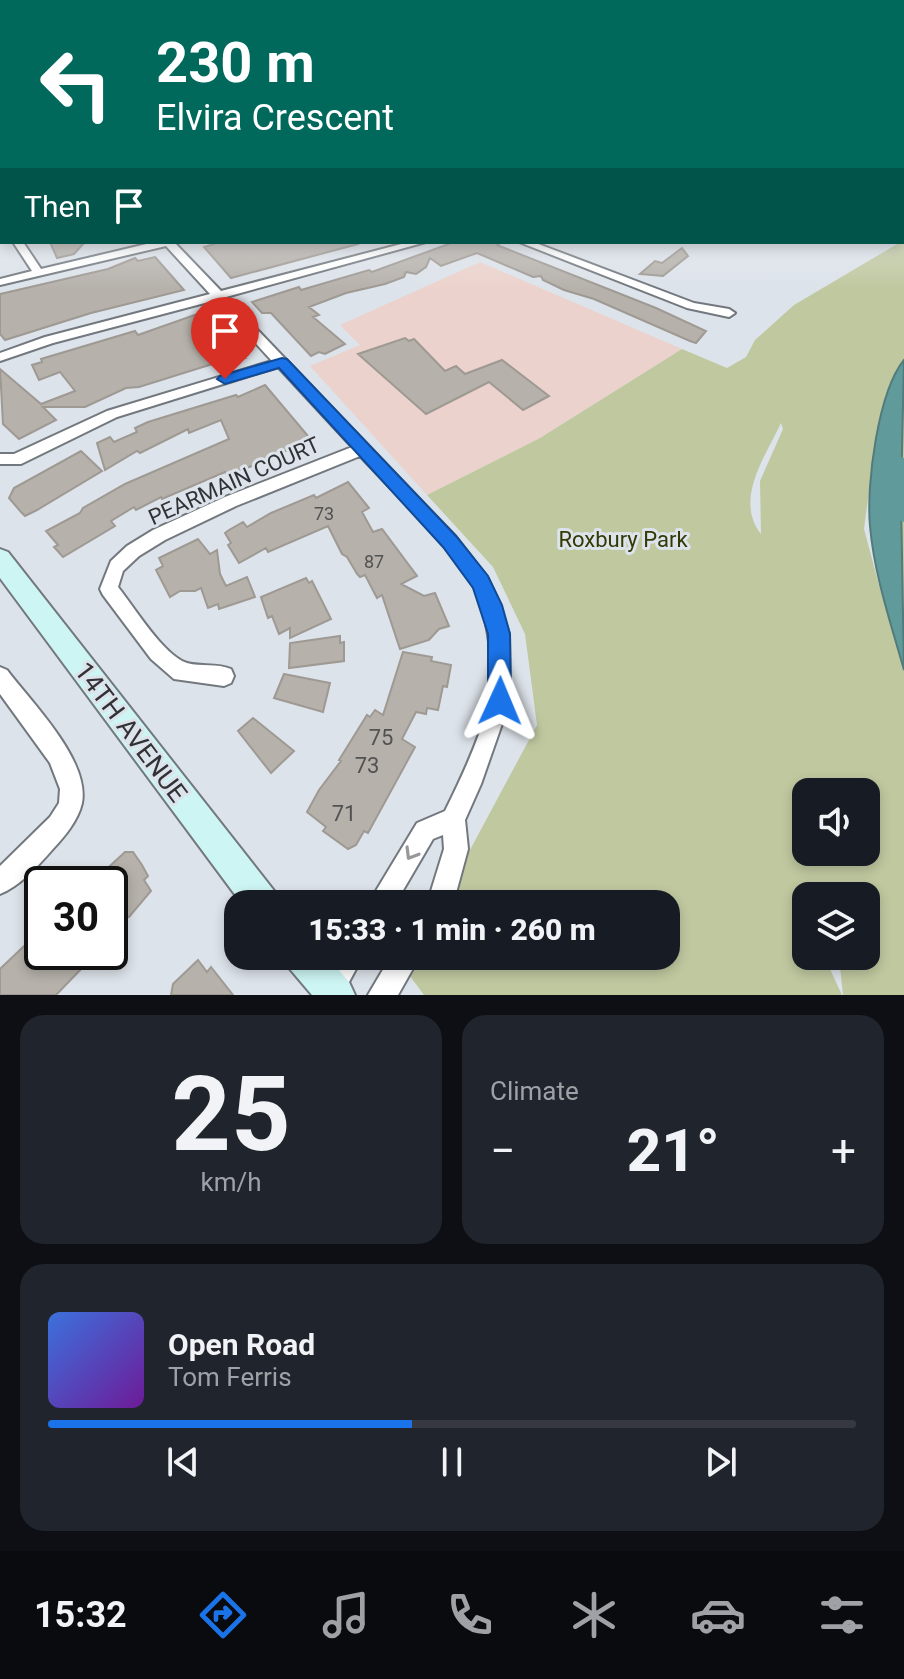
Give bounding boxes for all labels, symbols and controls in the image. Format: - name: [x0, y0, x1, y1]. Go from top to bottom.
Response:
- text: 230 m: [156, 30, 315, 96]
- icon: left: [24, 32, 128, 136]
- text: Elvira Crescent: [156, 97, 394, 139]
- icon: arrive: [107, 184, 151, 228]
- text: Then: [24, 189, 91, 224]
- pin: [191, 297, 259, 379]
- icon: arrive: [203, 309, 247, 353]
- street label: PEARMAIN COURT: [145, 432, 323, 530]
- house number: 73: [314, 503, 334, 524]
- park label: Roxbury Park: [558, 527, 688, 552]
- house number: 87: [364, 551, 384, 572]
- street label: 14TH AVENUE: [69, 656, 193, 808]
- position arrow: [458, 659, 542, 743]
- house number: 75: [369, 725, 393, 750]
- house number: 73: [355, 753, 379, 778]
- map controls: [792, 778, 880, 970]
- button: sound: [792, 778, 880, 866]
- house number: 71: [332, 801, 356, 826]
- one-way arrow: [405, 845, 421, 860]
- speed limit sign: 30: [24, 866, 128, 970]
- button: layers: [792, 882, 880, 970]
- text: 15:33 · 1 min · 260 m: [308, 912, 596, 947]
- text: 25: [171, 1054, 291, 1175]
- text: Climate: [490, 1076, 579, 1106]
- text: 21°: [627, 1115, 720, 1186]
- text: −: [490, 1125, 515, 1177]
- text: +: [831, 1125, 856, 1177]
- text: km/h: [200, 1167, 262, 1197]
- text: Open Road: [168, 1327, 315, 1362]
- text: Tom Ferris: [168, 1362, 292, 1392]
- icon: previous: [161, 1440, 205, 1484]
- icon: pause: [430, 1440, 474, 1484]
- icon: next: [699, 1440, 743, 1484]
- icon: directions: [195, 1587, 251, 1643]
- icon: music: [318, 1587, 374, 1643]
- icon: phone: [442, 1587, 498, 1643]
- icon: climate: [566, 1587, 622, 1643]
- icon: car: [690, 1587, 746, 1643]
- icon: filters: [814, 1587, 870, 1643]
- text: 15:32: [34, 1594, 127, 1636]

